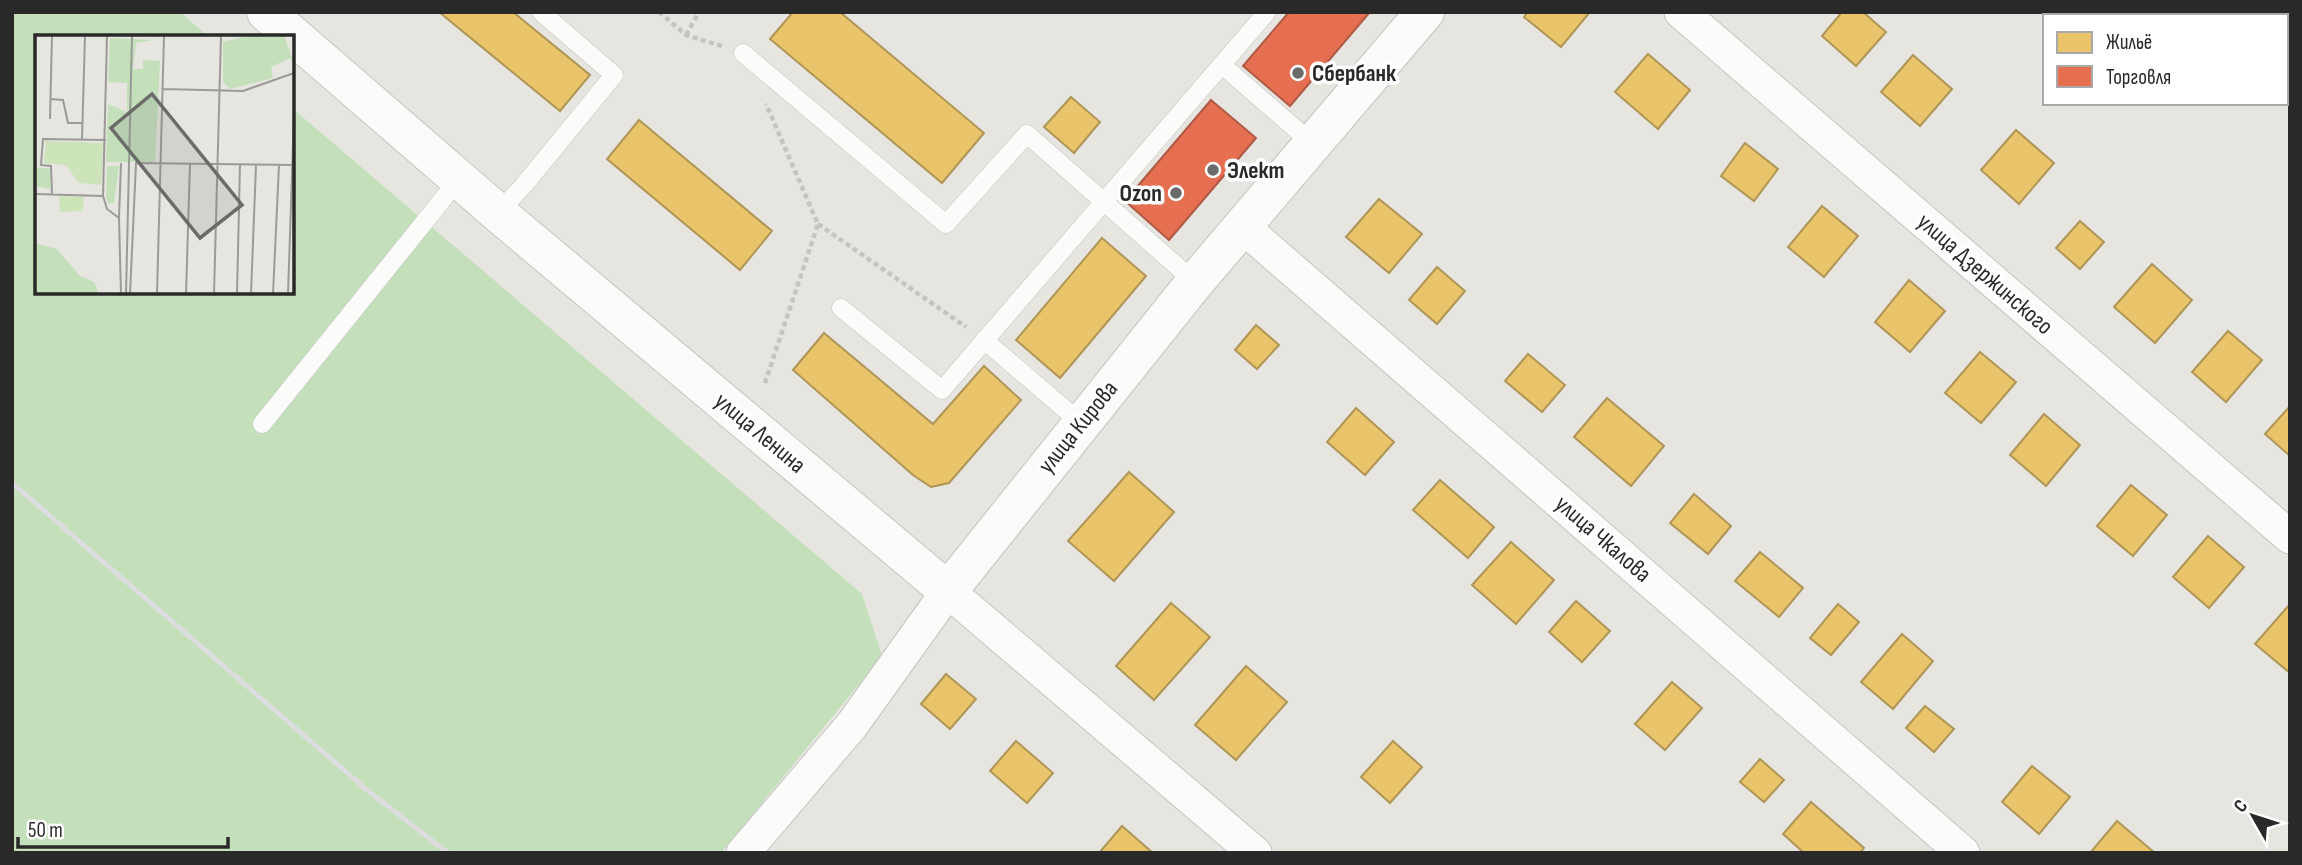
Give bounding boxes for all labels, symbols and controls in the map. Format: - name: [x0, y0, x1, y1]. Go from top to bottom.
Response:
- legend: [2043, 14, 2288, 105]
- text: Жильё: [2106, 30, 2152, 55]
- inset map: [35, 35, 294, 294]
- place label: Сбербанк: [1312, 59, 1397, 88]
- marker: Сбербанк: [1290, 65, 1306, 81]
- text: Торговля: [2106, 65, 2171, 90]
- place label: Элект: [1227, 156, 1285, 185]
- marker: Элект: [1205, 162, 1221, 178]
- place label: Ozon: [1120, 179, 1162, 208]
- marker: Ozon: [1168, 185, 1184, 201]
- street label: улица Дзержинского: [1911, 207, 2059, 341]
- street label: улица Кирова: [1032, 375, 1124, 479]
- street label: улица Ленина: [709, 387, 811, 479]
- street label: улица Чкалова: [1549, 489, 1657, 589]
- north arrow: [2218, 781, 2288, 851]
- text: С: [2229, 795, 2253, 817]
- scale bar: [18, 806, 228, 850]
- text: 50 m: [28, 818, 63, 843]

